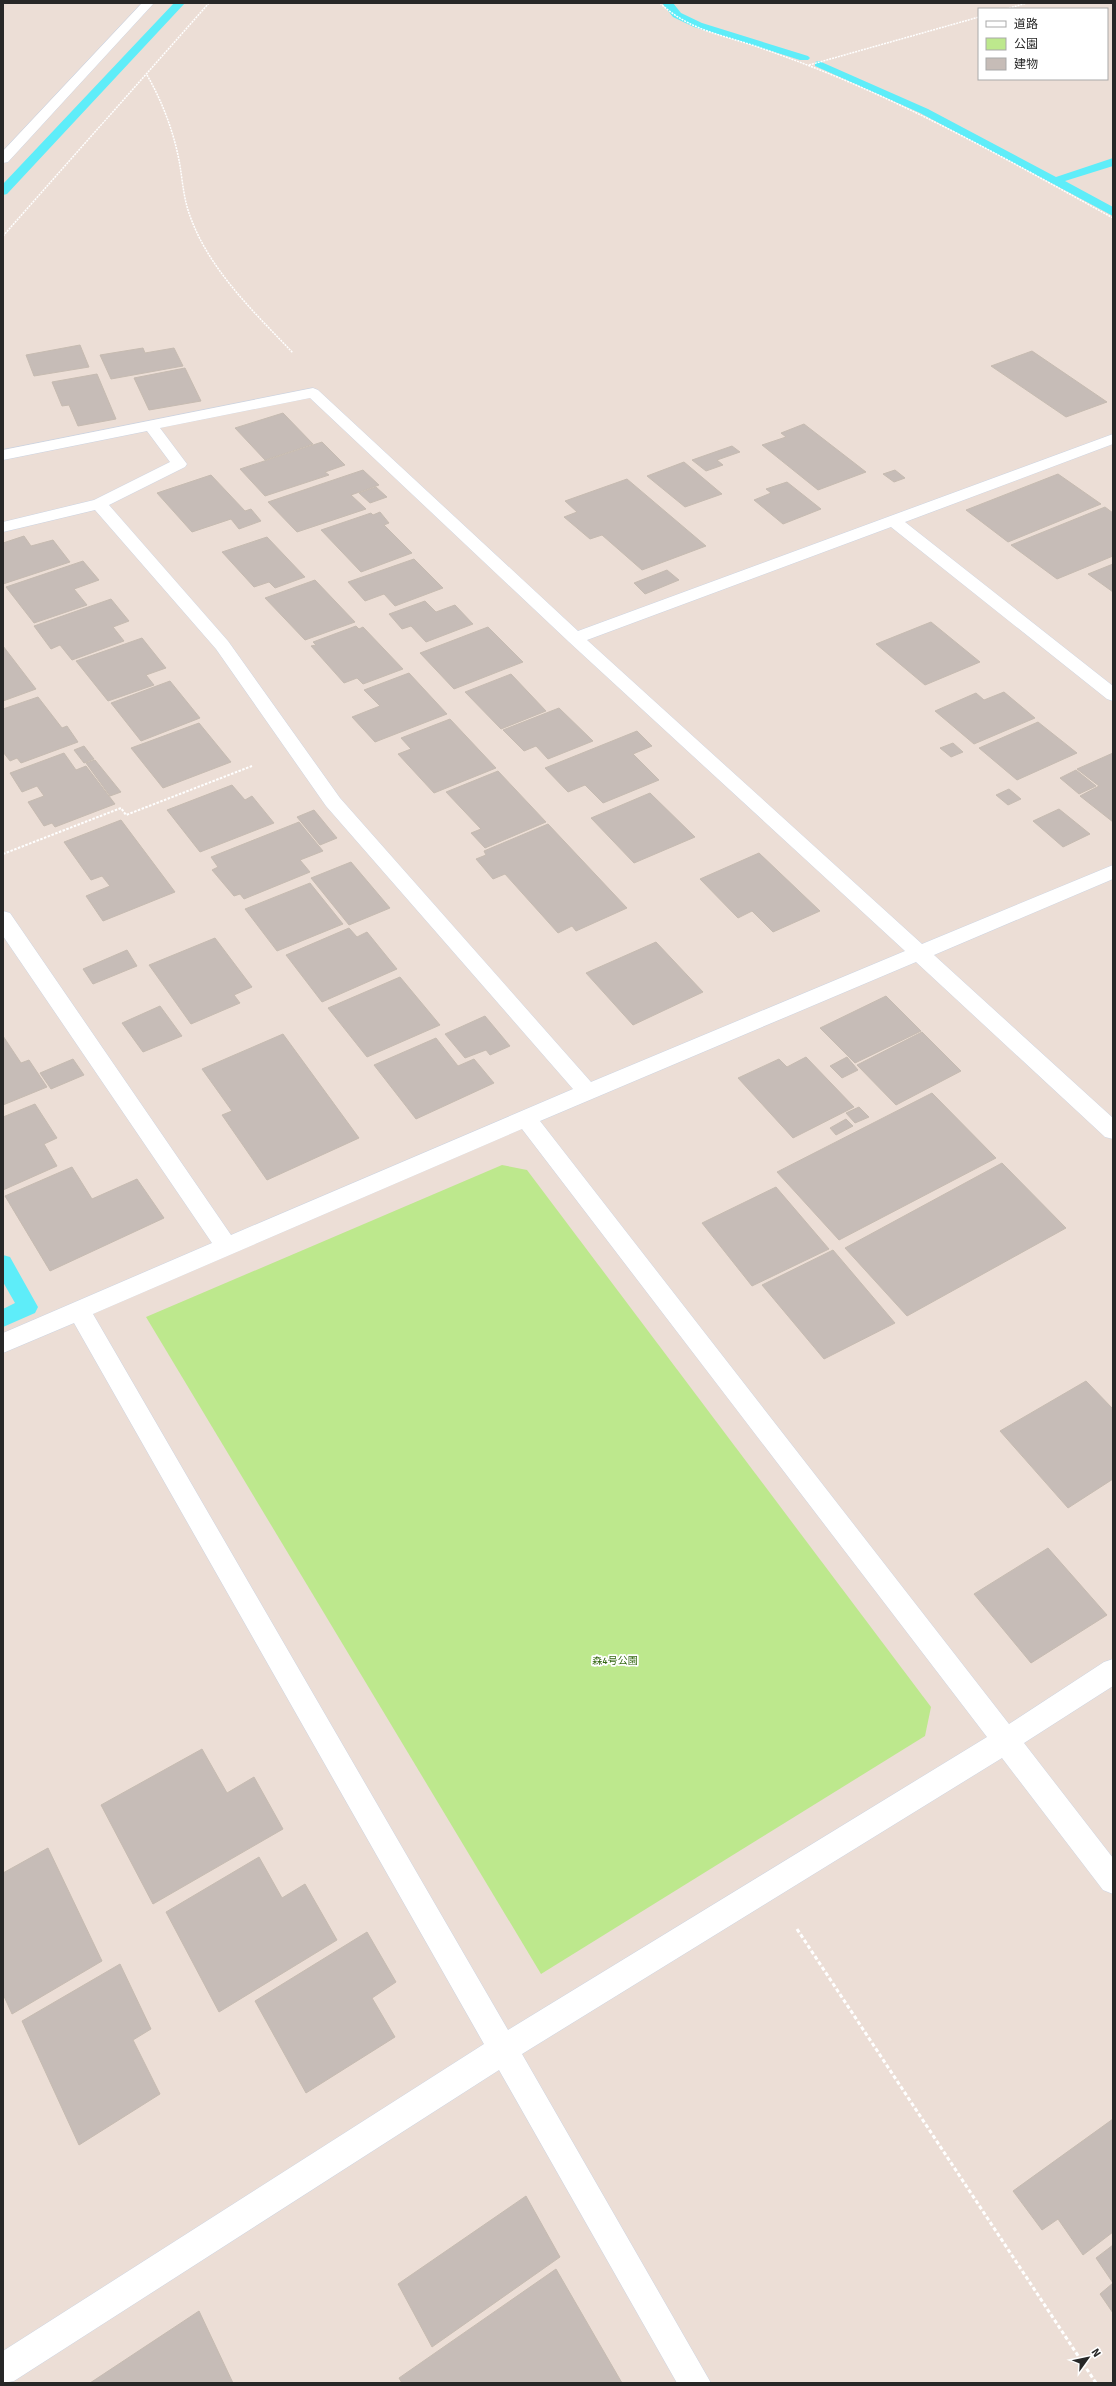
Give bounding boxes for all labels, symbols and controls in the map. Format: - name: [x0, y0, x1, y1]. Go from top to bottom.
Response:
- legend: [978, 8, 1108, 80]
- text: 道路: [1014, 17, 1038, 32]
- text: 公園: [1014, 37, 1038, 52]
- text: 建物: [1014, 57, 1038, 72]
- park label: 森4号公園: [592, 1655, 638, 1667]
- north arrow: [1068, 2338, 1108, 2378]
- text: N: [1088, 2346, 1104, 2360]

